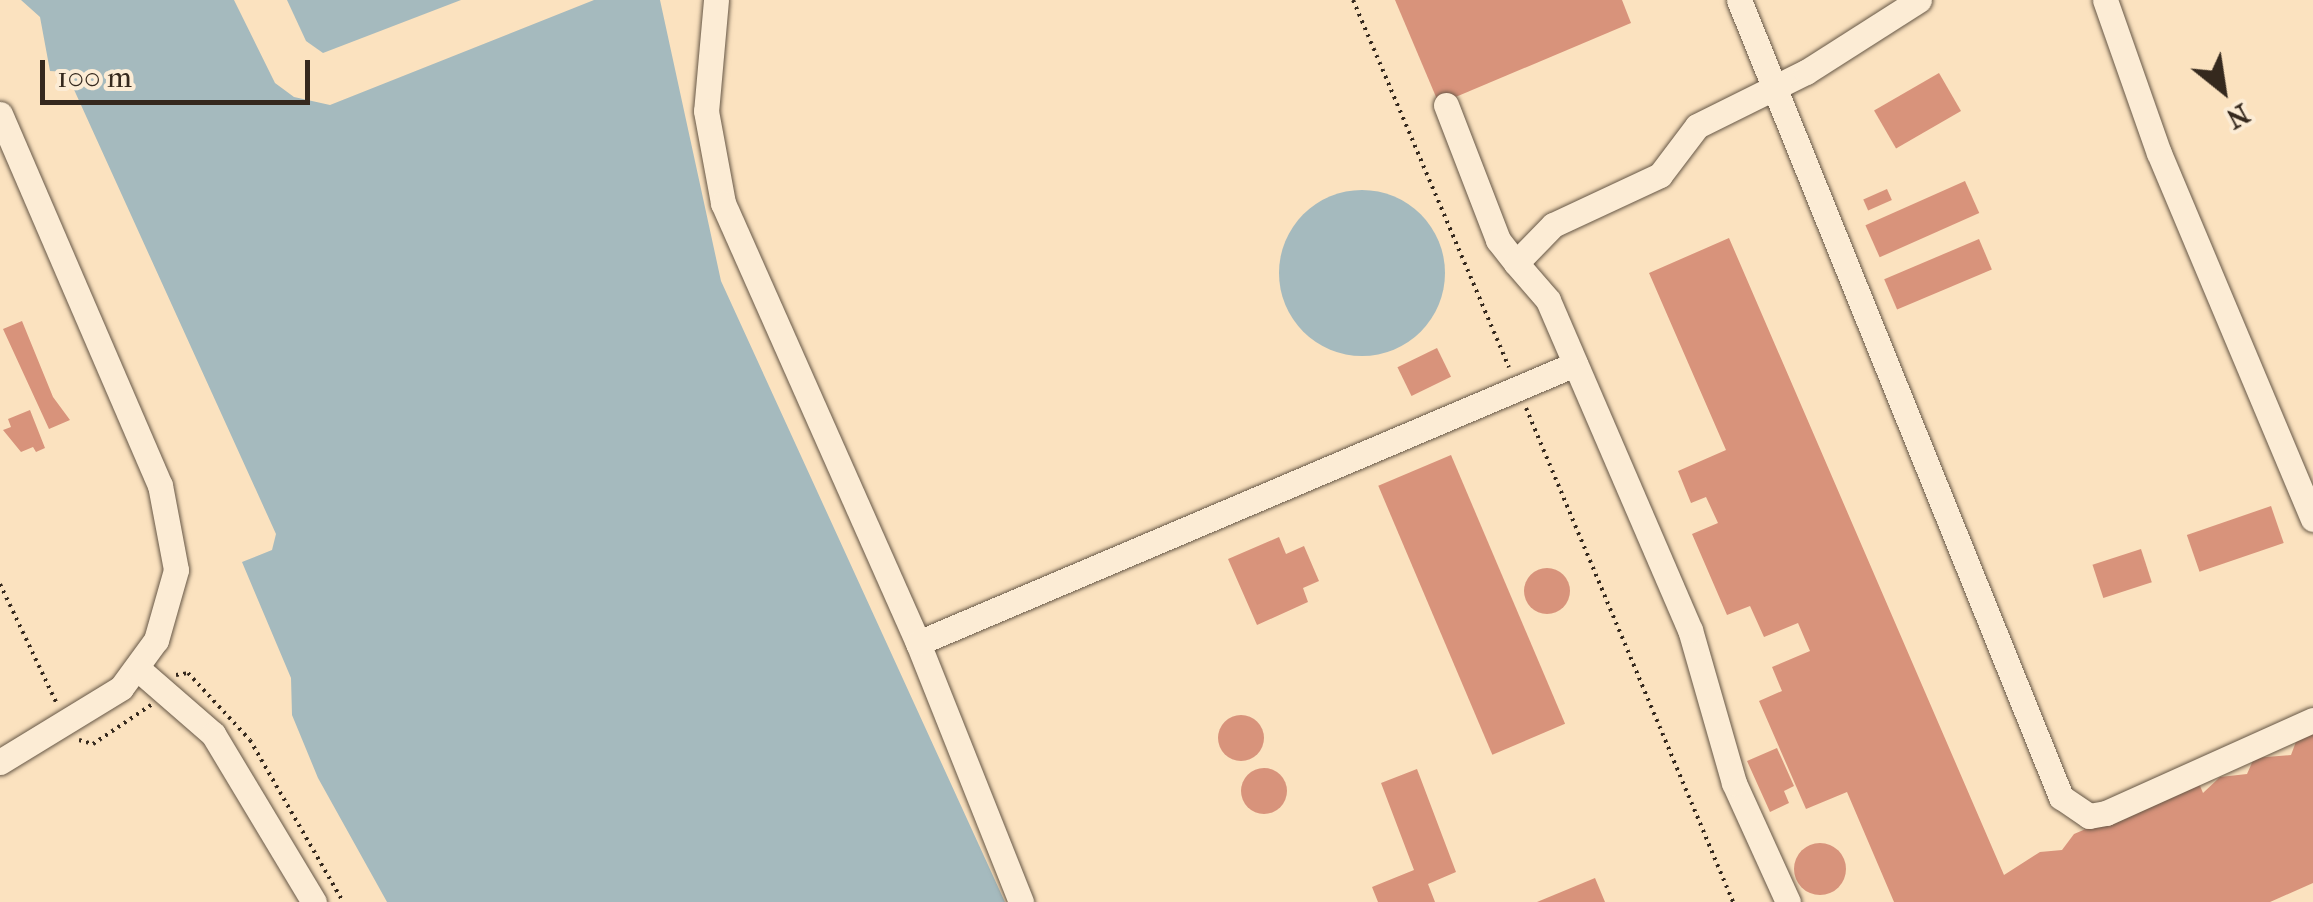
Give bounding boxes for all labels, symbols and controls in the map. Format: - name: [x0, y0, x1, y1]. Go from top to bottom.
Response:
- scale bar: [45, 40, 315, 102]
- north arrow: [2173, 40, 2273, 140]
- text: 100 m: [57, 60, 132, 95]
- text: N: [2221, 97, 2256, 136]

